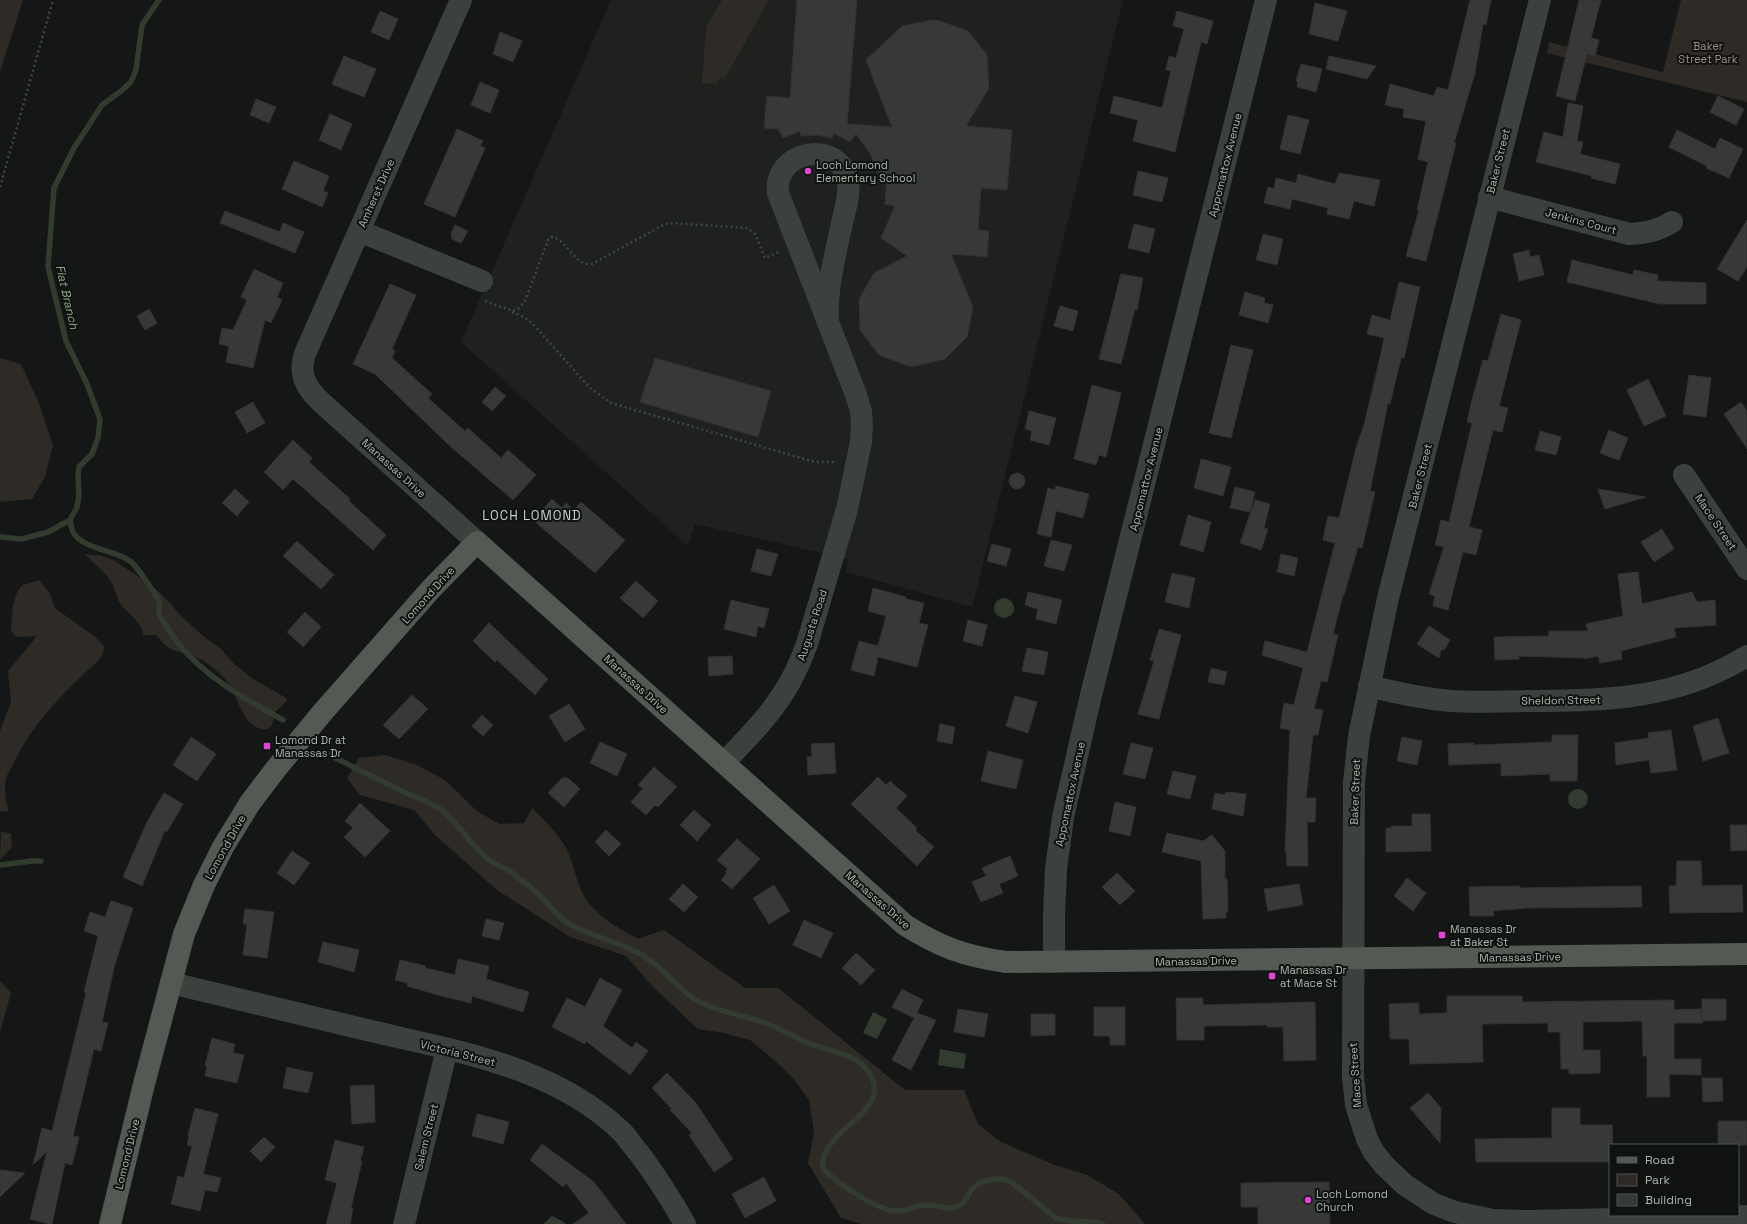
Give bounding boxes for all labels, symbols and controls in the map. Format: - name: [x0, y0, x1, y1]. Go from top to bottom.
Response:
- park label: Baker Street Park: [1678, 39, 1738, 66]
- street label: Appomattox Avenue: [1205, 112, 1245, 218]
- street label: Baker Street: [1483, 127, 1513, 195]
- street label: Amherst Drive: [355, 157, 397, 229]
- place label: Loch Lomond Elementary School: [816, 158, 915, 185]
- marker: Loch Lomond Elementary School: [803, 166, 813, 176]
- street label: Jenkins Court: [1544, 205, 1618, 237]
- water label: Flat Branch: [52, 263, 82, 331]
- street label: Appomattox Avenue: [1126, 426, 1166, 532]
- street label: Manassas Drive: [359, 435, 429, 501]
- street label: Baker Street: [1405, 442, 1435, 510]
- street label: Mace Street: [1692, 491, 1740, 553]
- district label: LOCH LOMOND: [482, 507, 582, 524]
- street label: Lomond Drive: [399, 564, 457, 626]
- street label: Augusta Road: [794, 587, 830, 663]
- street label: Manassas Drive: [601, 651, 671, 717]
- street label: Sheldon Street: [1521, 692, 1601, 708]
- place label: Lomond Dr at Manassas Dr: [275, 733, 346, 760]
- street label: Appomattox Avenue: [1052, 740, 1088, 848]
- marker: Lomond Dr at Manassas Dr: [262, 741, 272, 751]
- street label: Baker Street: [1347, 759, 1363, 825]
- street label: Lomond Drive: [201, 812, 249, 882]
- street label: Manassas Drive: [843, 868, 913, 932]
- place label: Manassas Dr at Baker St: [1450, 922, 1517, 949]
- marker: Manassas Dr at Baker St: [1437, 930, 1447, 940]
- street label: Manassas Drive: [1479, 949, 1561, 965]
- street label: Manassas Drive: [1155, 953, 1237, 969]
- place label: Manassas Dr at Mace St: [1280, 963, 1347, 990]
- marker: Manassas Dr at Mace St: [1267, 971, 1277, 981]
- street label: Victoria Street: [419, 1037, 497, 1069]
- street label: Mace Street: [1346, 1042, 1364, 1108]
- street label: Salem Street: [411, 1102, 441, 1172]
- street label: Lomond Drive: [111, 1117, 143, 1191]
- legend: [1609, 1144, 1739, 1216]
- text: Road: [1645, 1152, 1674, 1168]
- text: Park: [1645, 1172, 1670, 1188]
- place label: Loch Lomond Church: [1316, 1187, 1388, 1214]
- text: Building: [1645, 1192, 1692, 1208]
- marker: Loch Lomond Church: [1303, 1195, 1313, 1205]

